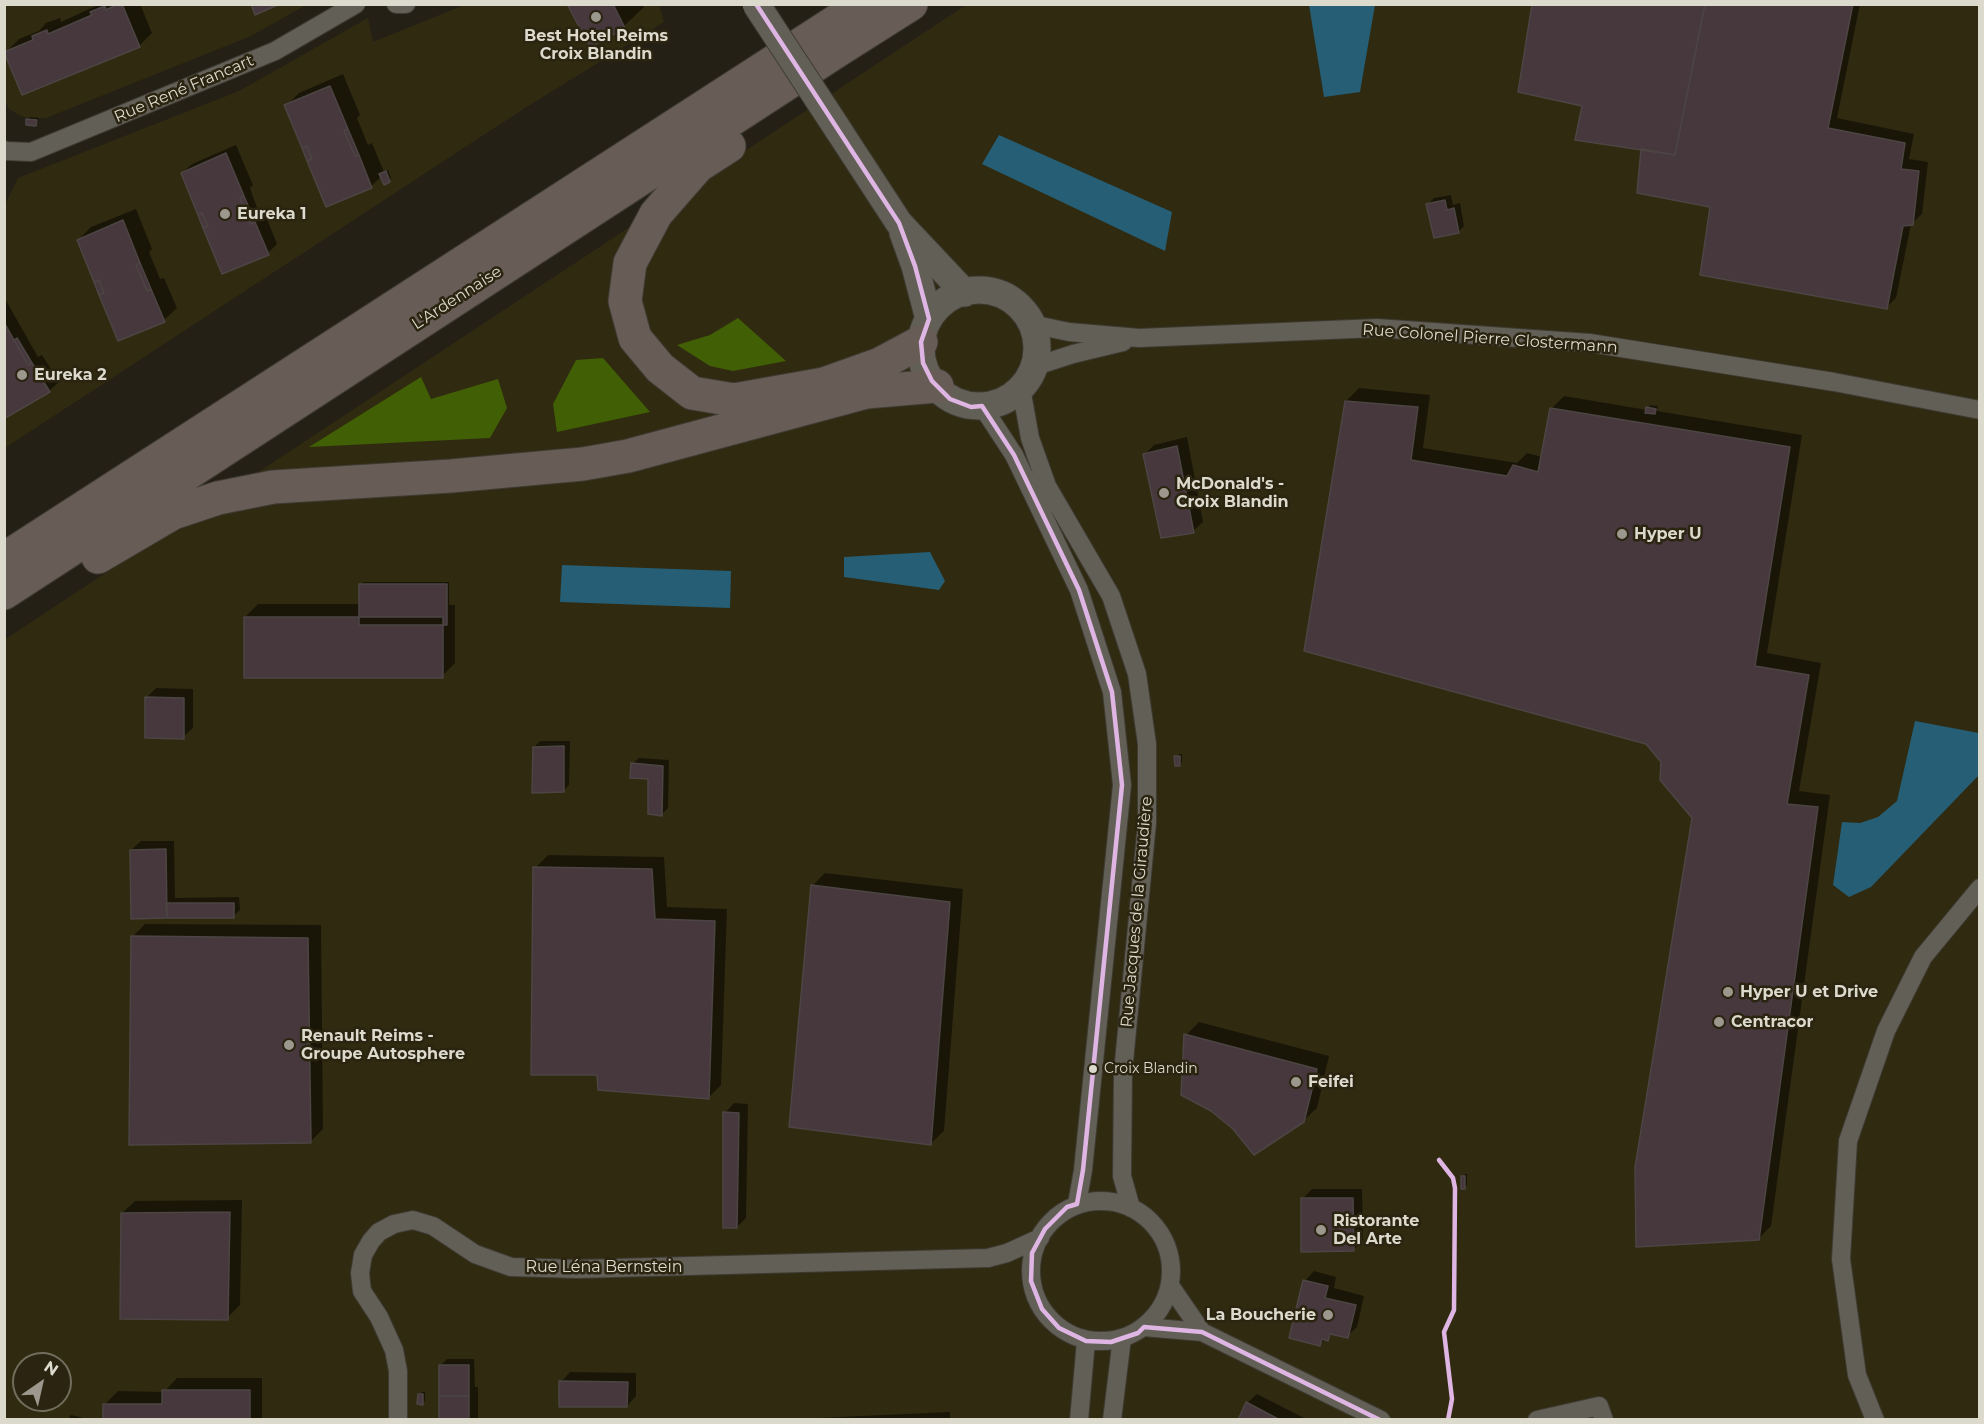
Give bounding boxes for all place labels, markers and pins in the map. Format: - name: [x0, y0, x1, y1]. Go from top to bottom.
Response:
- marker: Best Hotel Reims Croix Blandin: [589, 10, 603, 24]
- place label: Best Hotel Reims Croix Blandin: [524, 26, 668, 64]
- place label: Eureka 1: [237, 204, 307, 224]
- marker: Eureka 1: [218, 207, 232, 221]
- place label: Eureka 2: [34, 365, 107, 385]
- marker: Eureka 2: [15, 368, 29, 382]
- place label: McDonald's - Croix Blandin: [1176, 474, 1289, 512]
- marker: McDonald's - Croix Blandin: [1157, 486, 1171, 500]
- place label: Hyper U: [1634, 524, 1702, 544]
- marker: Hyper U: [1615, 527, 1629, 541]
- place label: Hyper U et Drive: [1740, 982, 1878, 1002]
- marker: Hyper U et Drive: [1721, 985, 1735, 999]
- place label: Centracor: [1731, 1012, 1813, 1032]
- marker: Centracor: [1712, 1015, 1726, 1029]
- place label: Renault Reims - Groupe Autosphere: [301, 1026, 465, 1064]
- marker: Renault Reims - Groupe Autosphere: [282, 1038, 296, 1052]
- place label: Croix Blandin: [1104, 1061, 1198, 1077]
- marker: Croix Blandin: [1087, 1063, 1099, 1075]
- place label: Feifei: [1308, 1072, 1354, 1092]
- marker: Feifei: [1289, 1075, 1303, 1089]
- place label: Ristorante Del Arte: [1333, 1211, 1419, 1249]
- marker: Ristorante Del Arte: [1314, 1223, 1328, 1237]
- place label: La Boucherie: [1206, 1305, 1316, 1325]
- marker: La Boucherie: [1321, 1308, 1335, 1322]

